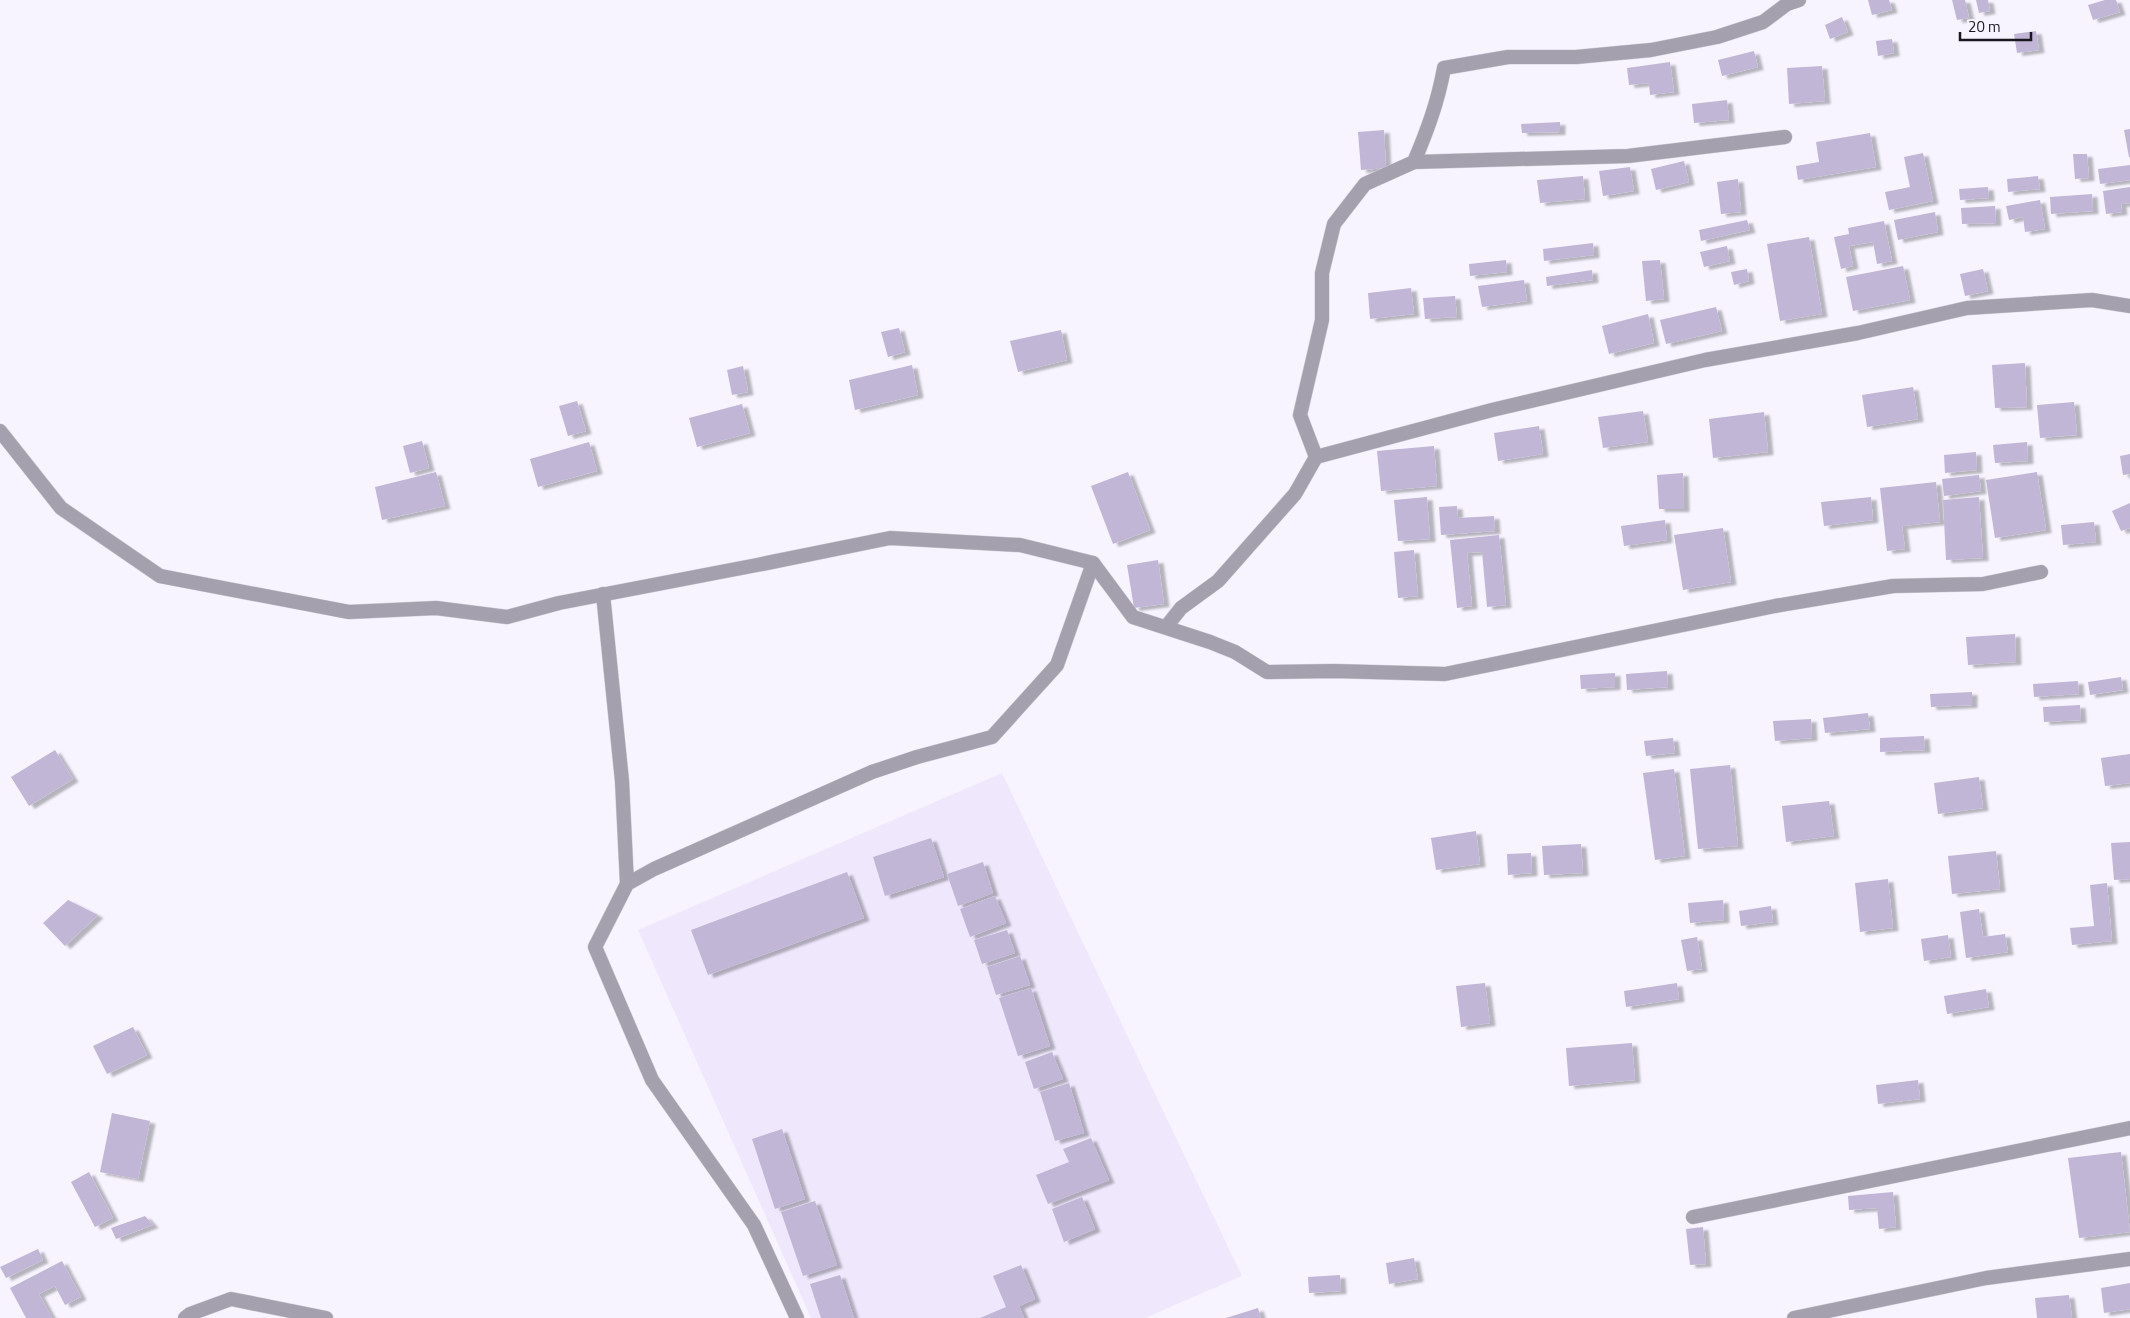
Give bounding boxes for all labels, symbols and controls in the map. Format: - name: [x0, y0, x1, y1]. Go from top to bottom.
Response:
- scale bar: [1960, 10, 2031, 42]
- text: 20 m: [1968, 15, 2001, 38]

